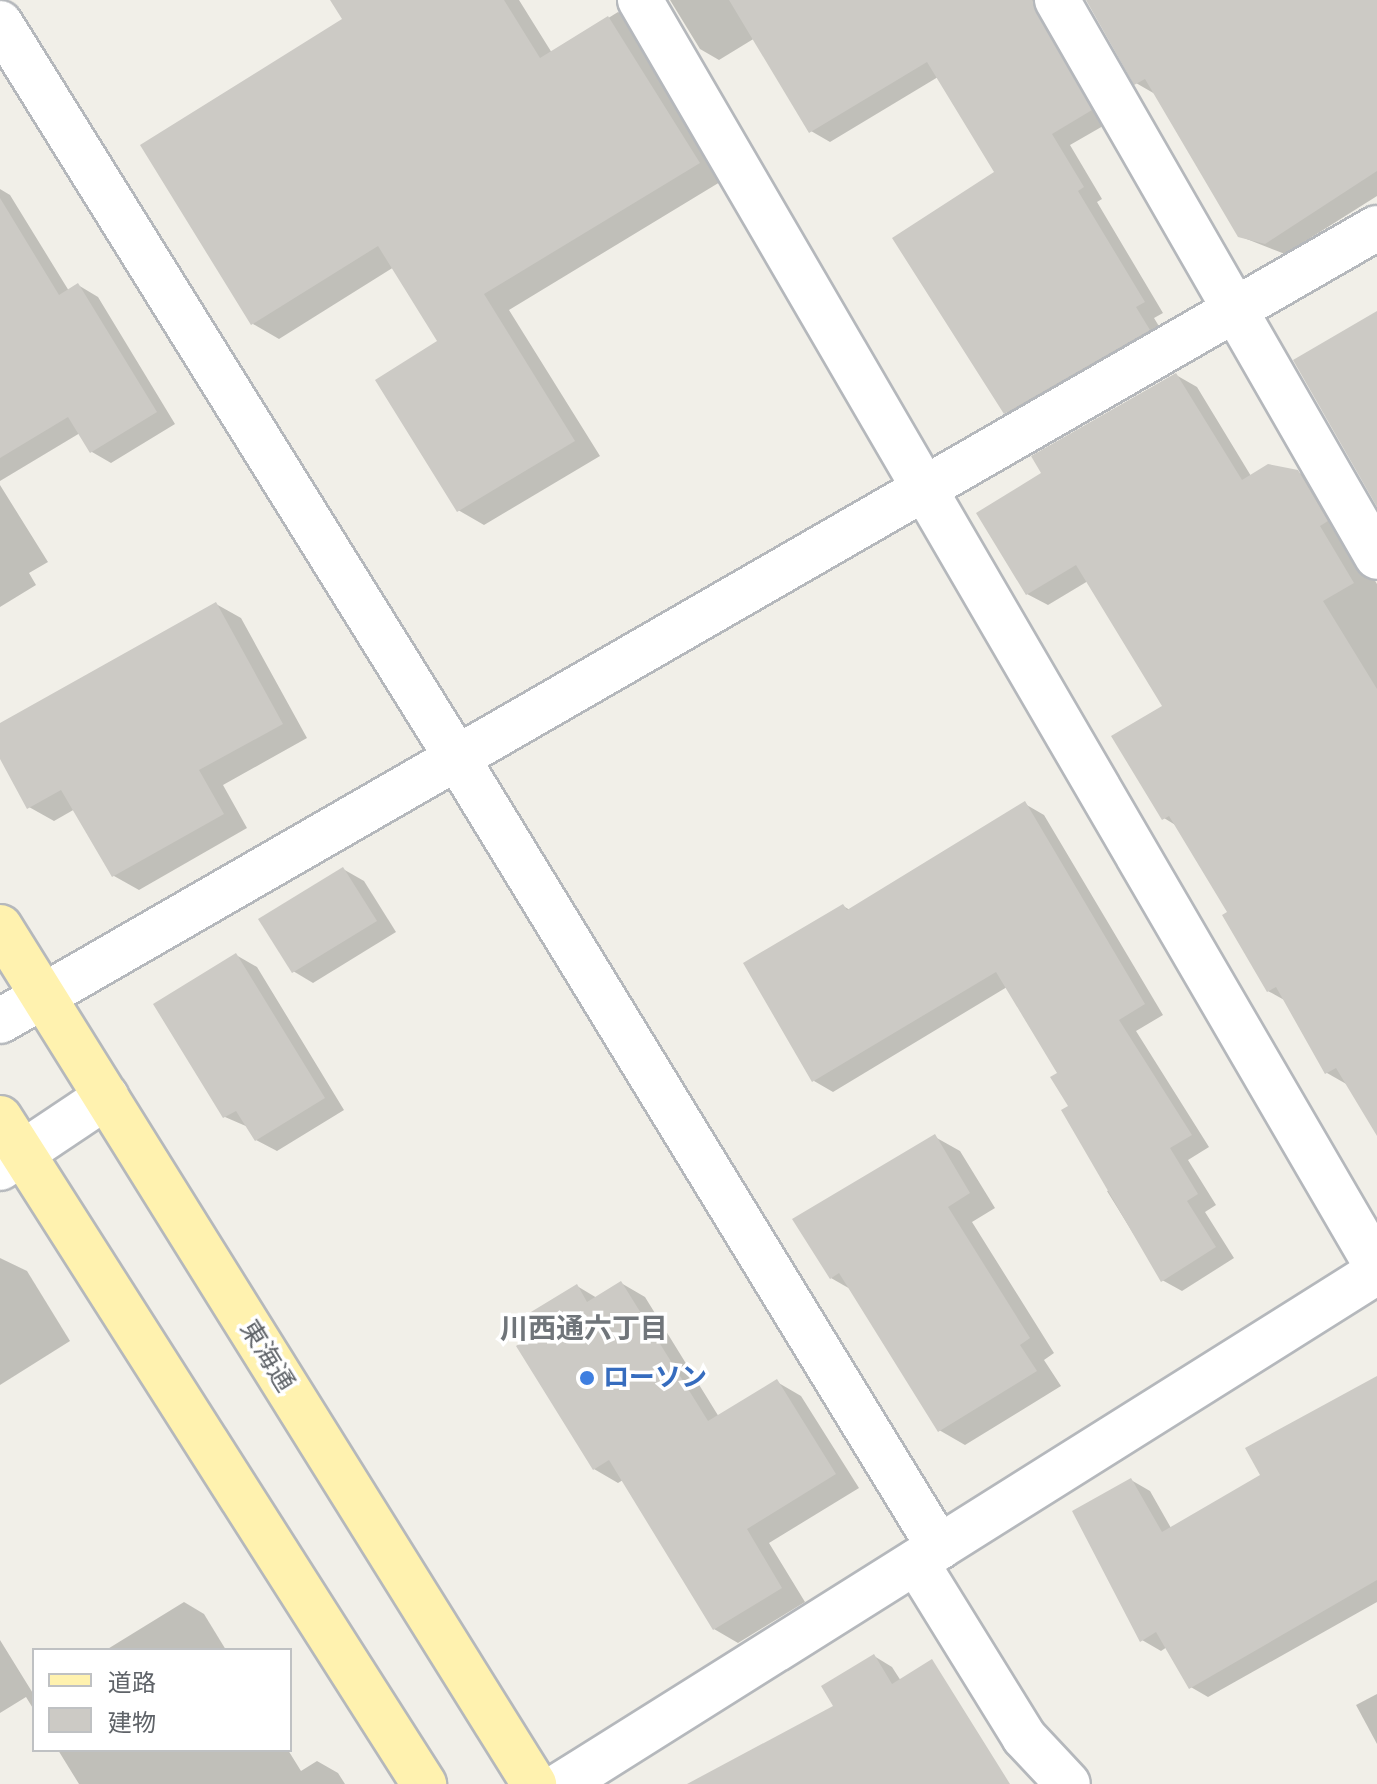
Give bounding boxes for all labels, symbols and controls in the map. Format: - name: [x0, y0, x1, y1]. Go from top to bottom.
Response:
- district label: 川西通六丁目: [500, 1311, 668, 1345]
- street label: 東海通: [233, 1315, 301, 1397]
- place label: ローソン: [603, 1362, 707, 1394]
- marker: ローソン: [578, 1369, 596, 1387]
- legend: [32, 1648, 292, 1752]
- text: 道路: [108, 1669, 156, 1696]
- text: 建物: [108, 1709, 156, 1736]

